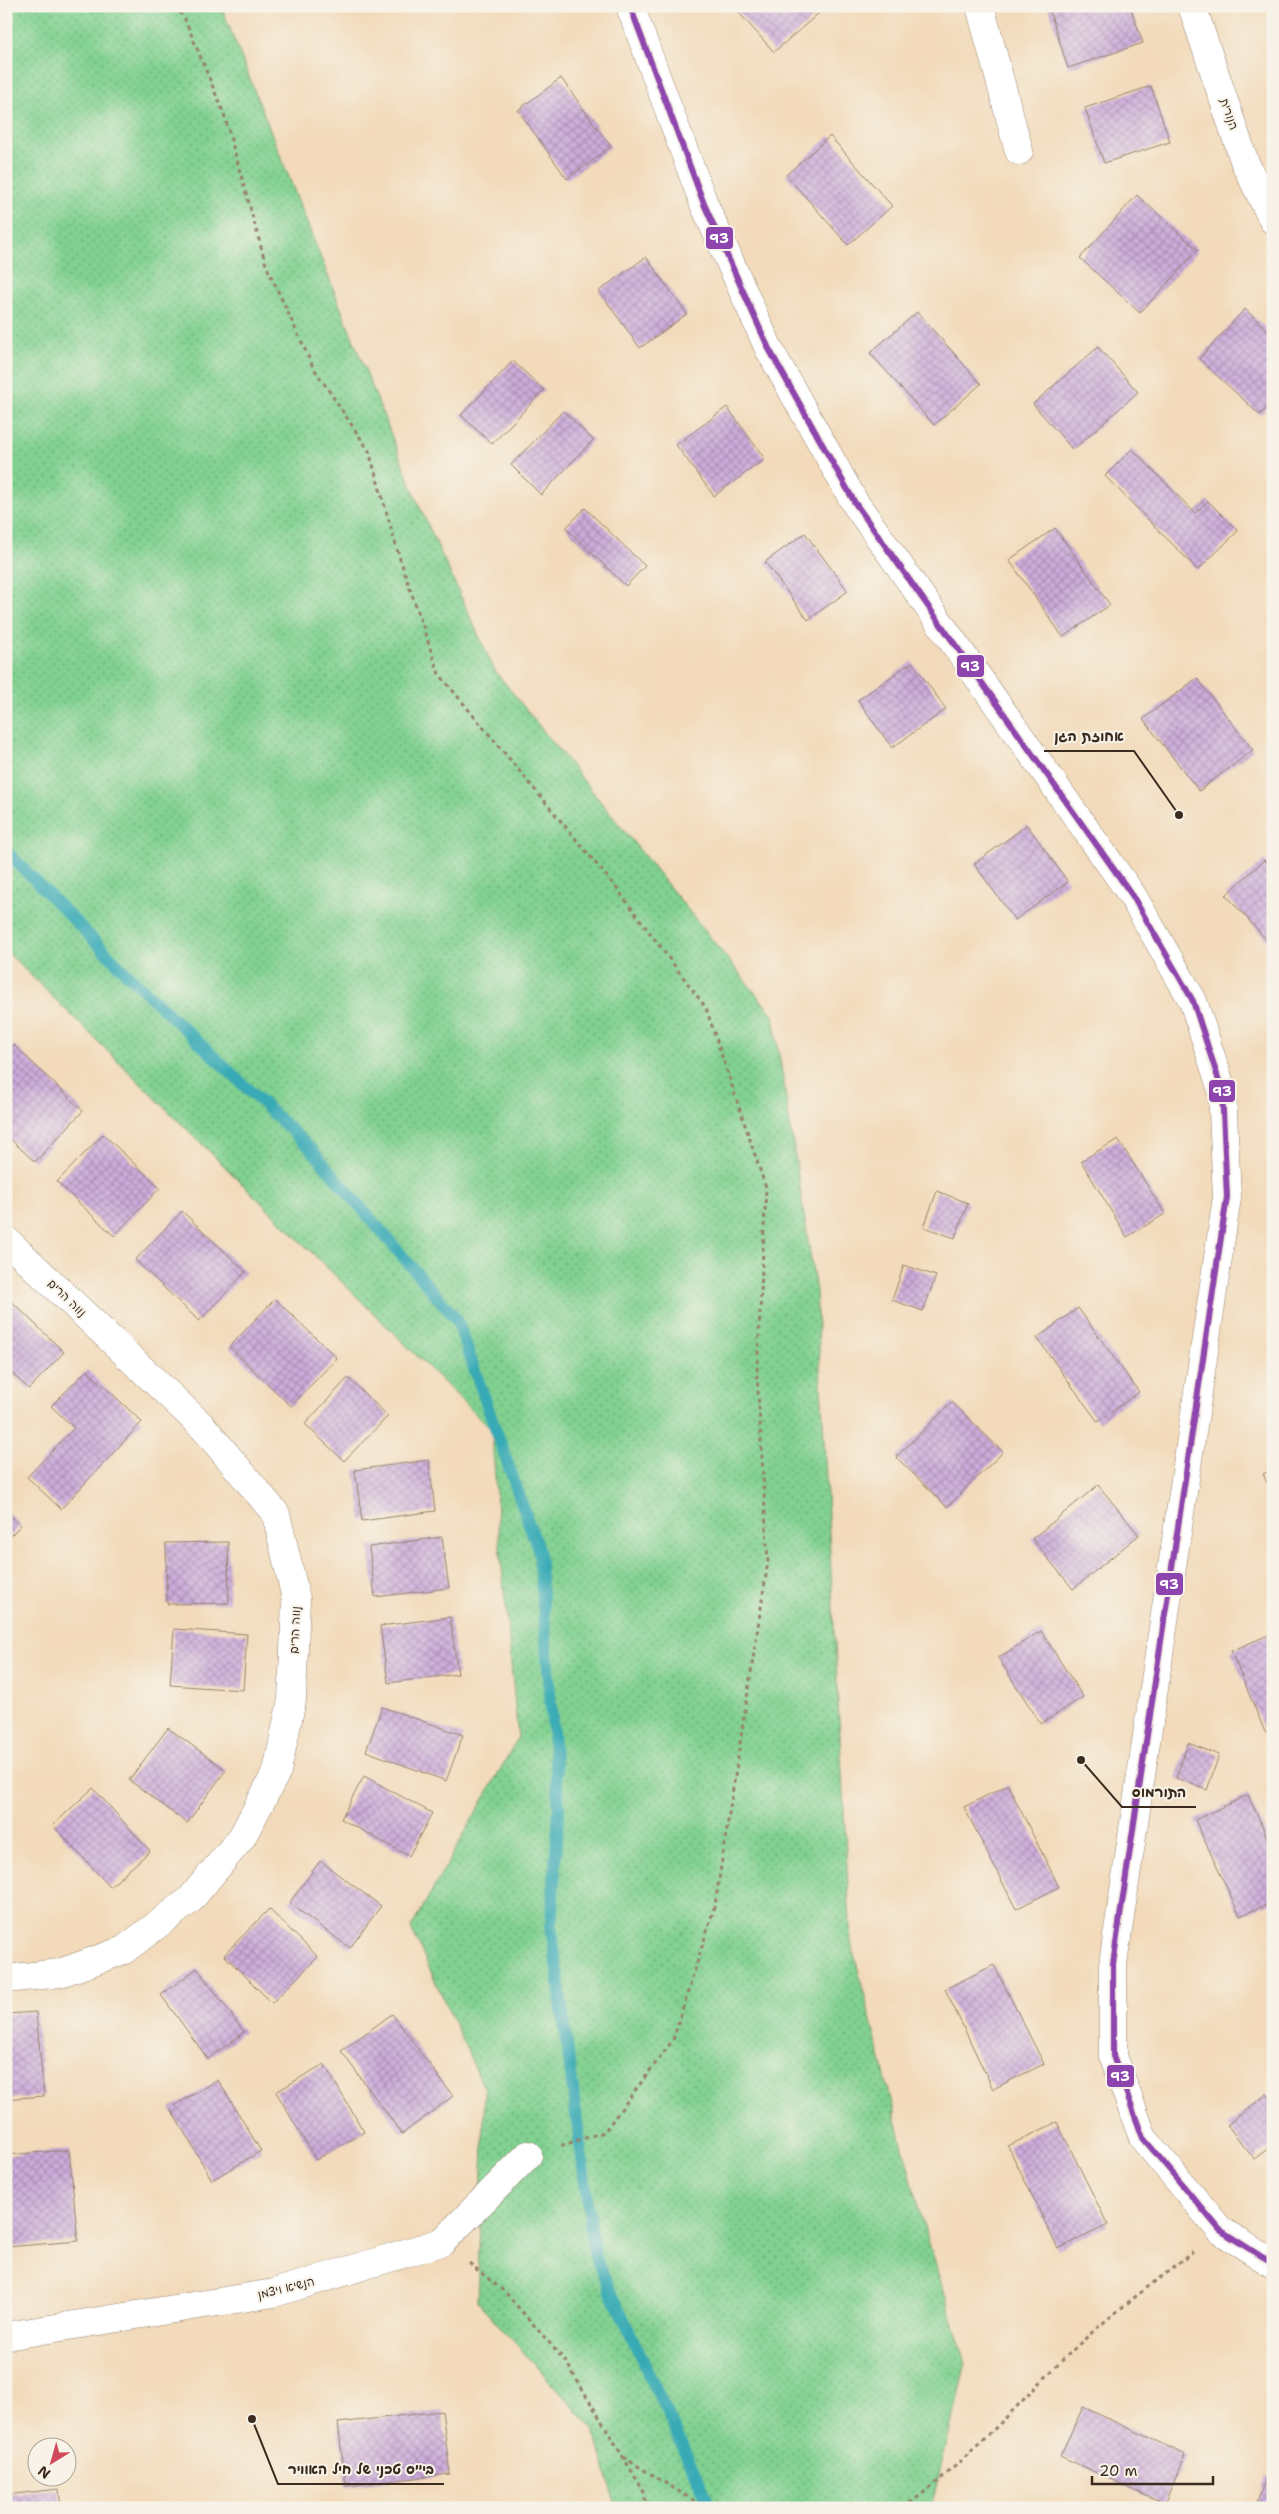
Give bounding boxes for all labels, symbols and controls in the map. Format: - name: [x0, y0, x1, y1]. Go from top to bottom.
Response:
- street label: הנורית: [1216, 95, 1242, 132]
- line badge: 93: [705, 226, 734, 250]
- text: 93: [709, 229, 729, 247]
- line badge: 93: [956, 654, 985, 678]
- text: 93: [960, 657, 980, 675]
- callout: אחוזת הגן: [1044, 722, 1134, 751]
- text: אחוזת הגן: [1054, 727, 1124, 745]
- line badge: 93: [1208, 1079, 1236, 1103]
- text: 93: [1212, 1082, 1232, 1100]
- street label: נווה הרים: [44, 1276, 90, 1320]
- line badge: 93: [1155, 1572, 1184, 1596]
- text: 93: [1159, 1575, 1179, 1593]
- street label: נווה הרים: [286, 1606, 304, 1654]
- callout: התורמוס: [1122, 1778, 1196, 1807]
- text: התורמוס: [1132, 1783, 1186, 1801]
- line badge: 93: [1106, 2064, 1135, 2088]
- text: 93: [1110, 2067, 1130, 2085]
- street label: הנשיא ויצמן: [256, 2273, 316, 2303]
- north arrow: [28, 2436, 78, 2486]
- scale bar: [1092, 2454, 1213, 2486]
- callout: בי"ס טכני של חיל האוויר: [278, 2455, 444, 2484]
- text: בי"ס טכני של חיל האוויר: [288, 2460, 434, 2478]
- text: 20 m: [1099, 2461, 1138, 2481]
- text: N: [34, 2462, 54, 2483]

